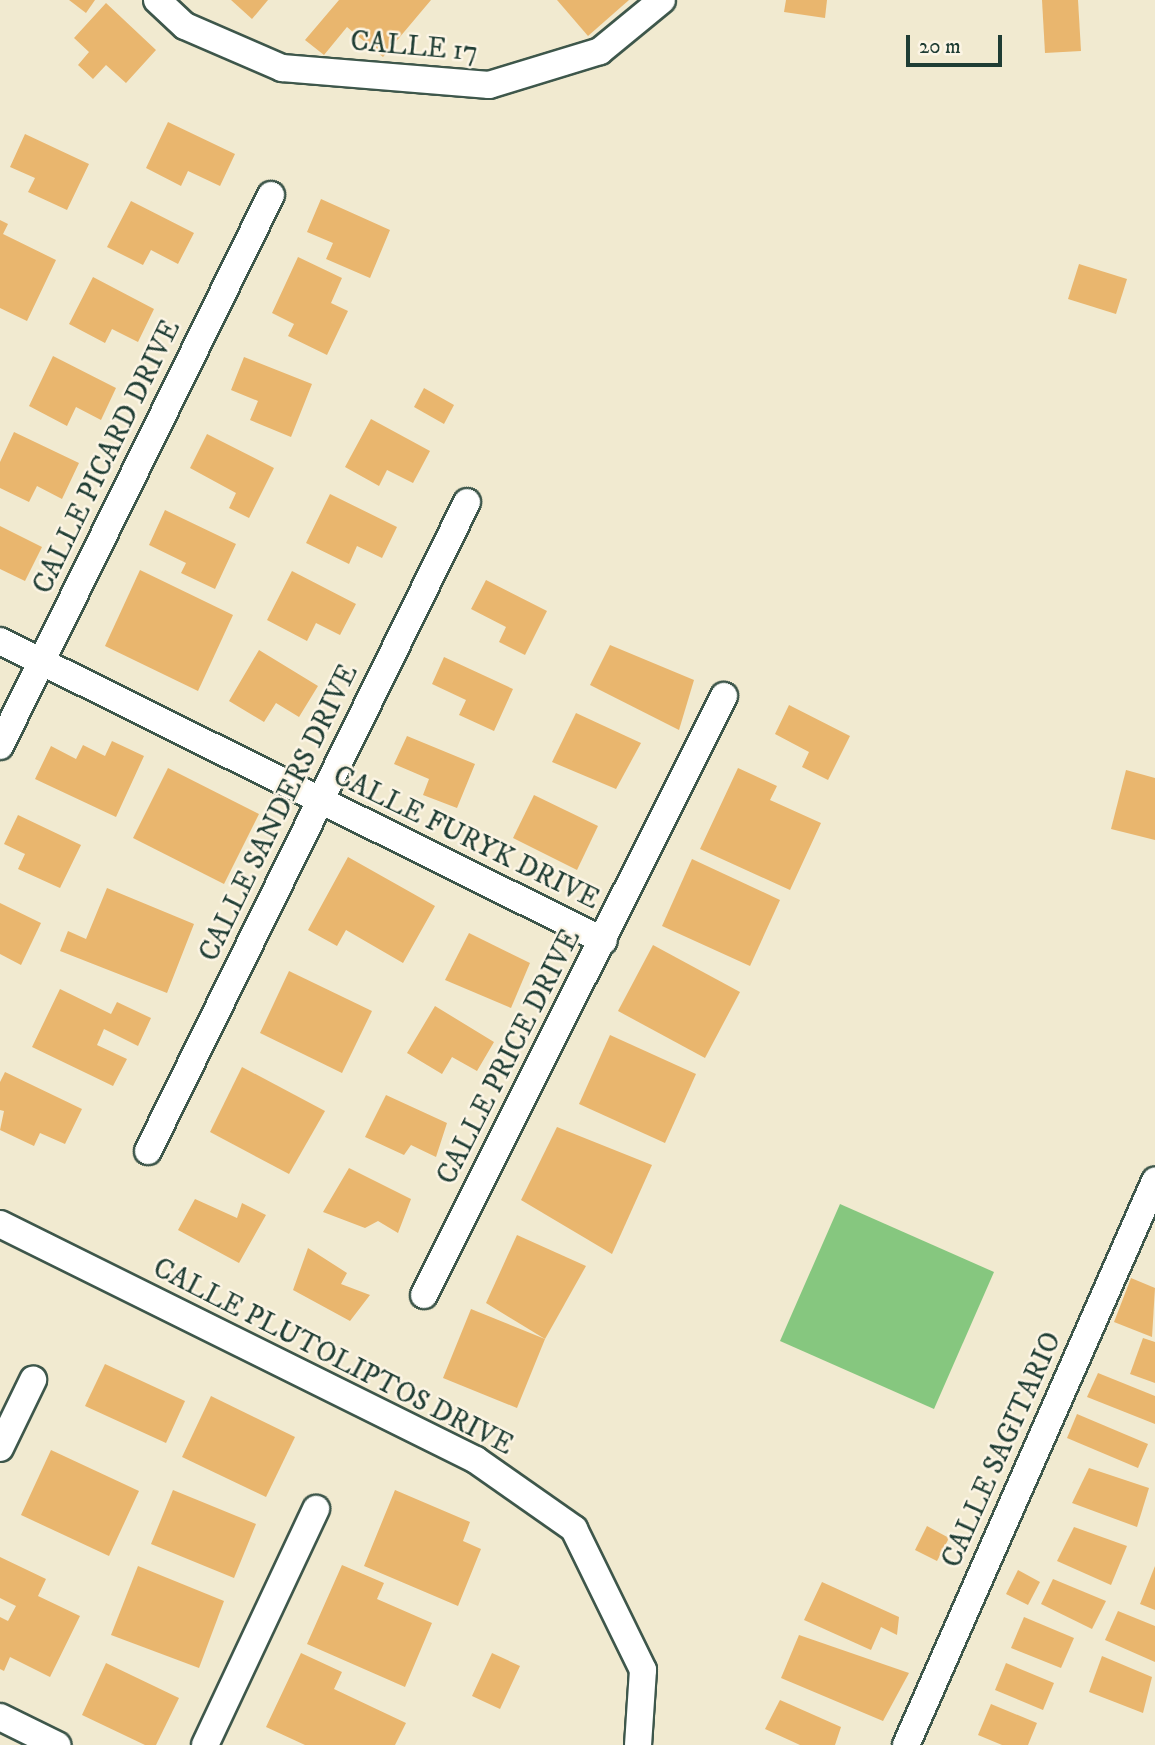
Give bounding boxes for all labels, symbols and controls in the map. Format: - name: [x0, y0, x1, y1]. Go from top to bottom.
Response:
- scale bar: [910, 21, 1006, 65]
- street label: CALLE 17: [349, 25, 479, 69]
- text: 20 m: [919, 34, 961, 60]
- street label: CALLE PICARD DRIVE: [26, 315, 188, 599]
- street label: CALLE SANDERS DRIVE: [192, 659, 366, 967]
- street label: CALLE FURYK DRIVE: [328, 759, 604, 917]
- street label: CALLE PRICE DRIVE: [430, 924, 588, 1190]
- street label: CALLE PLUTOLIPTOS DRIVE: [147, 1251, 519, 1463]
- street label: CALLE SAGITARIO: [935, 1327, 1069, 1573]

